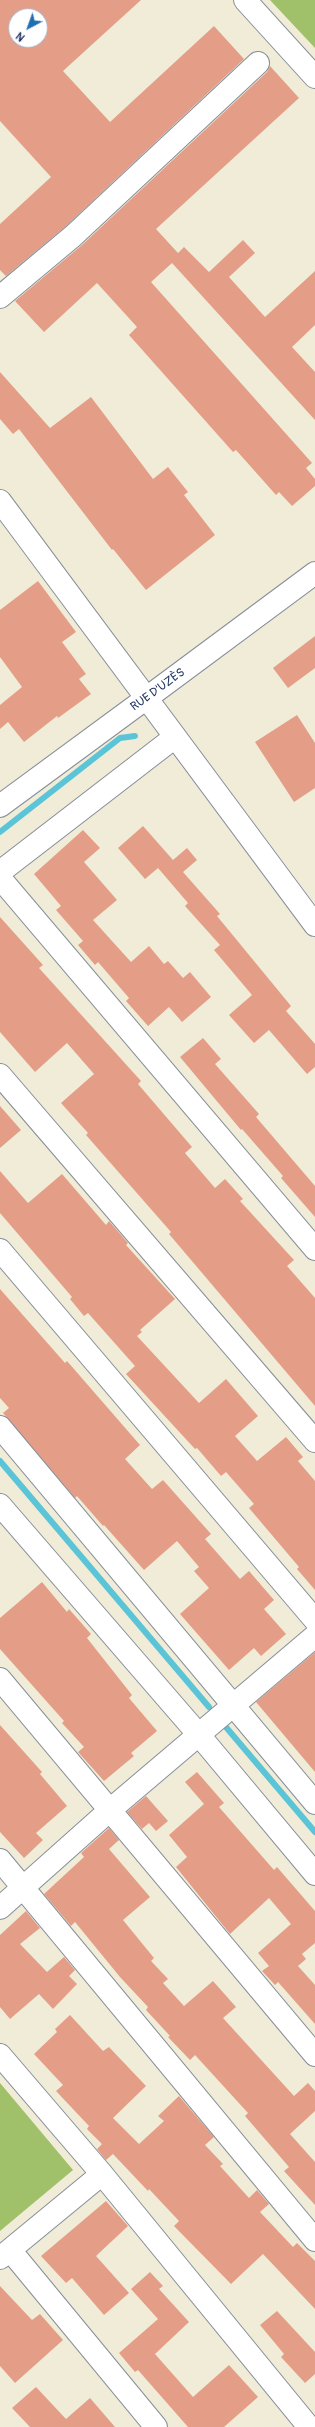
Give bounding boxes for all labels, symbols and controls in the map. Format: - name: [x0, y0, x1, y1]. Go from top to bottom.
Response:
- north arrow: [8, 8, 48, 48]
- text: N: [13, 29, 28, 44]
- street label: RUE D'UZÈS: [128, 666, 188, 714]

